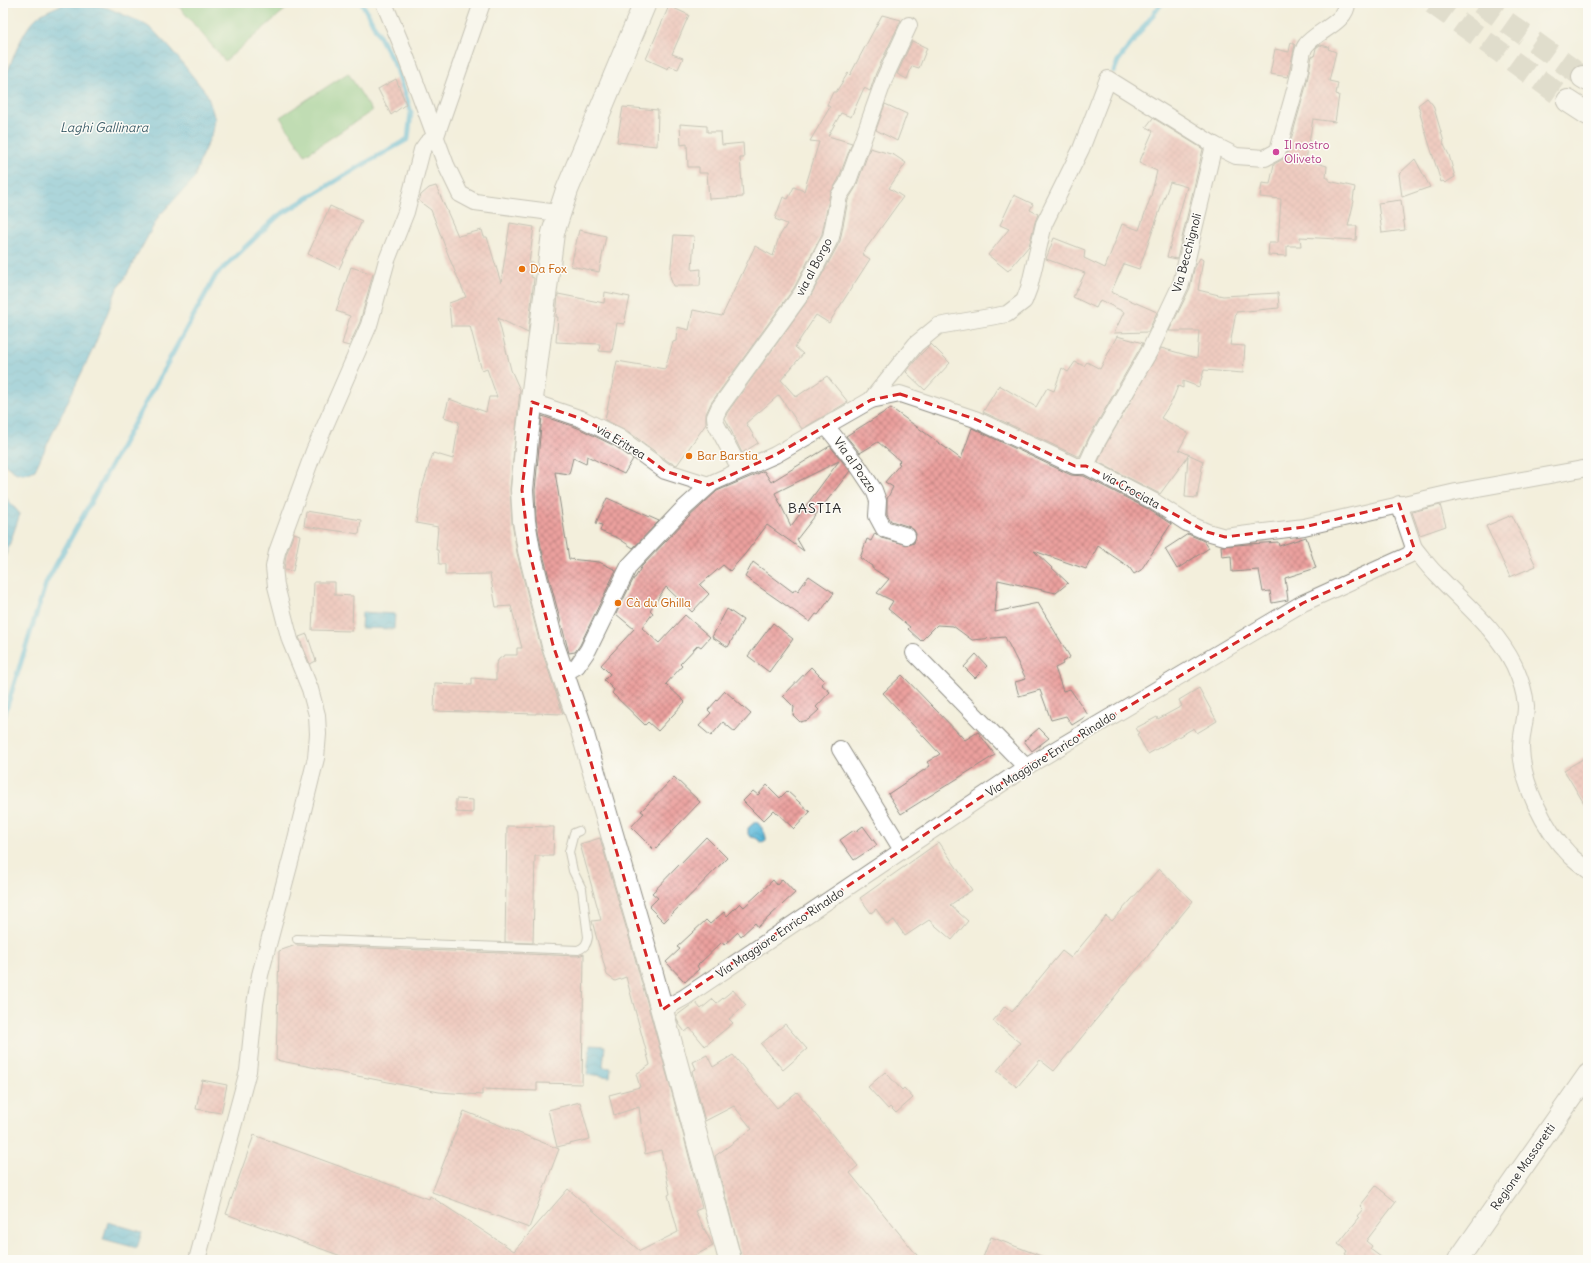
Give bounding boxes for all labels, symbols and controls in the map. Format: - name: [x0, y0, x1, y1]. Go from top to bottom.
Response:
- water label: Laghi Gallinara: [60, 119, 149, 136]
- place label: Il nostro Oliveto: [1284, 137, 1330, 166]
- marker: Il nostro Oliveto: [1271, 147, 1281, 157]
- street label: Via Becchignoli: [1169, 211, 1204, 294]
- street label: via al Borgo: [792, 235, 835, 298]
- place label: Da Fox: [530, 261, 567, 276]
- marker: Da Fox: [517, 264, 527, 274]
- street label: via Eritrea: [594, 421, 649, 462]
- street label: Via al Pozzo: [831, 434, 880, 495]
- place label: Bar Barstia: [697, 448, 758, 463]
- marker: Bar Barstia: [684, 451, 694, 461]
- street label: via Crociata: [1100, 467, 1163, 512]
- district label: BASTIA: [788, 499, 842, 517]
- place label: Cà du Ghilla: [626, 595, 691, 610]
- marker: Cà du Ghilla: [613, 598, 623, 608]
- street label: Via Maggiore Enrico Rinaldo: [983, 707, 1119, 800]
- street label: Via Maggiore Enrico Rinaldo: [713, 884, 847, 981]
- street label: Regione Massaretti: [1487, 1121, 1558, 1213]

